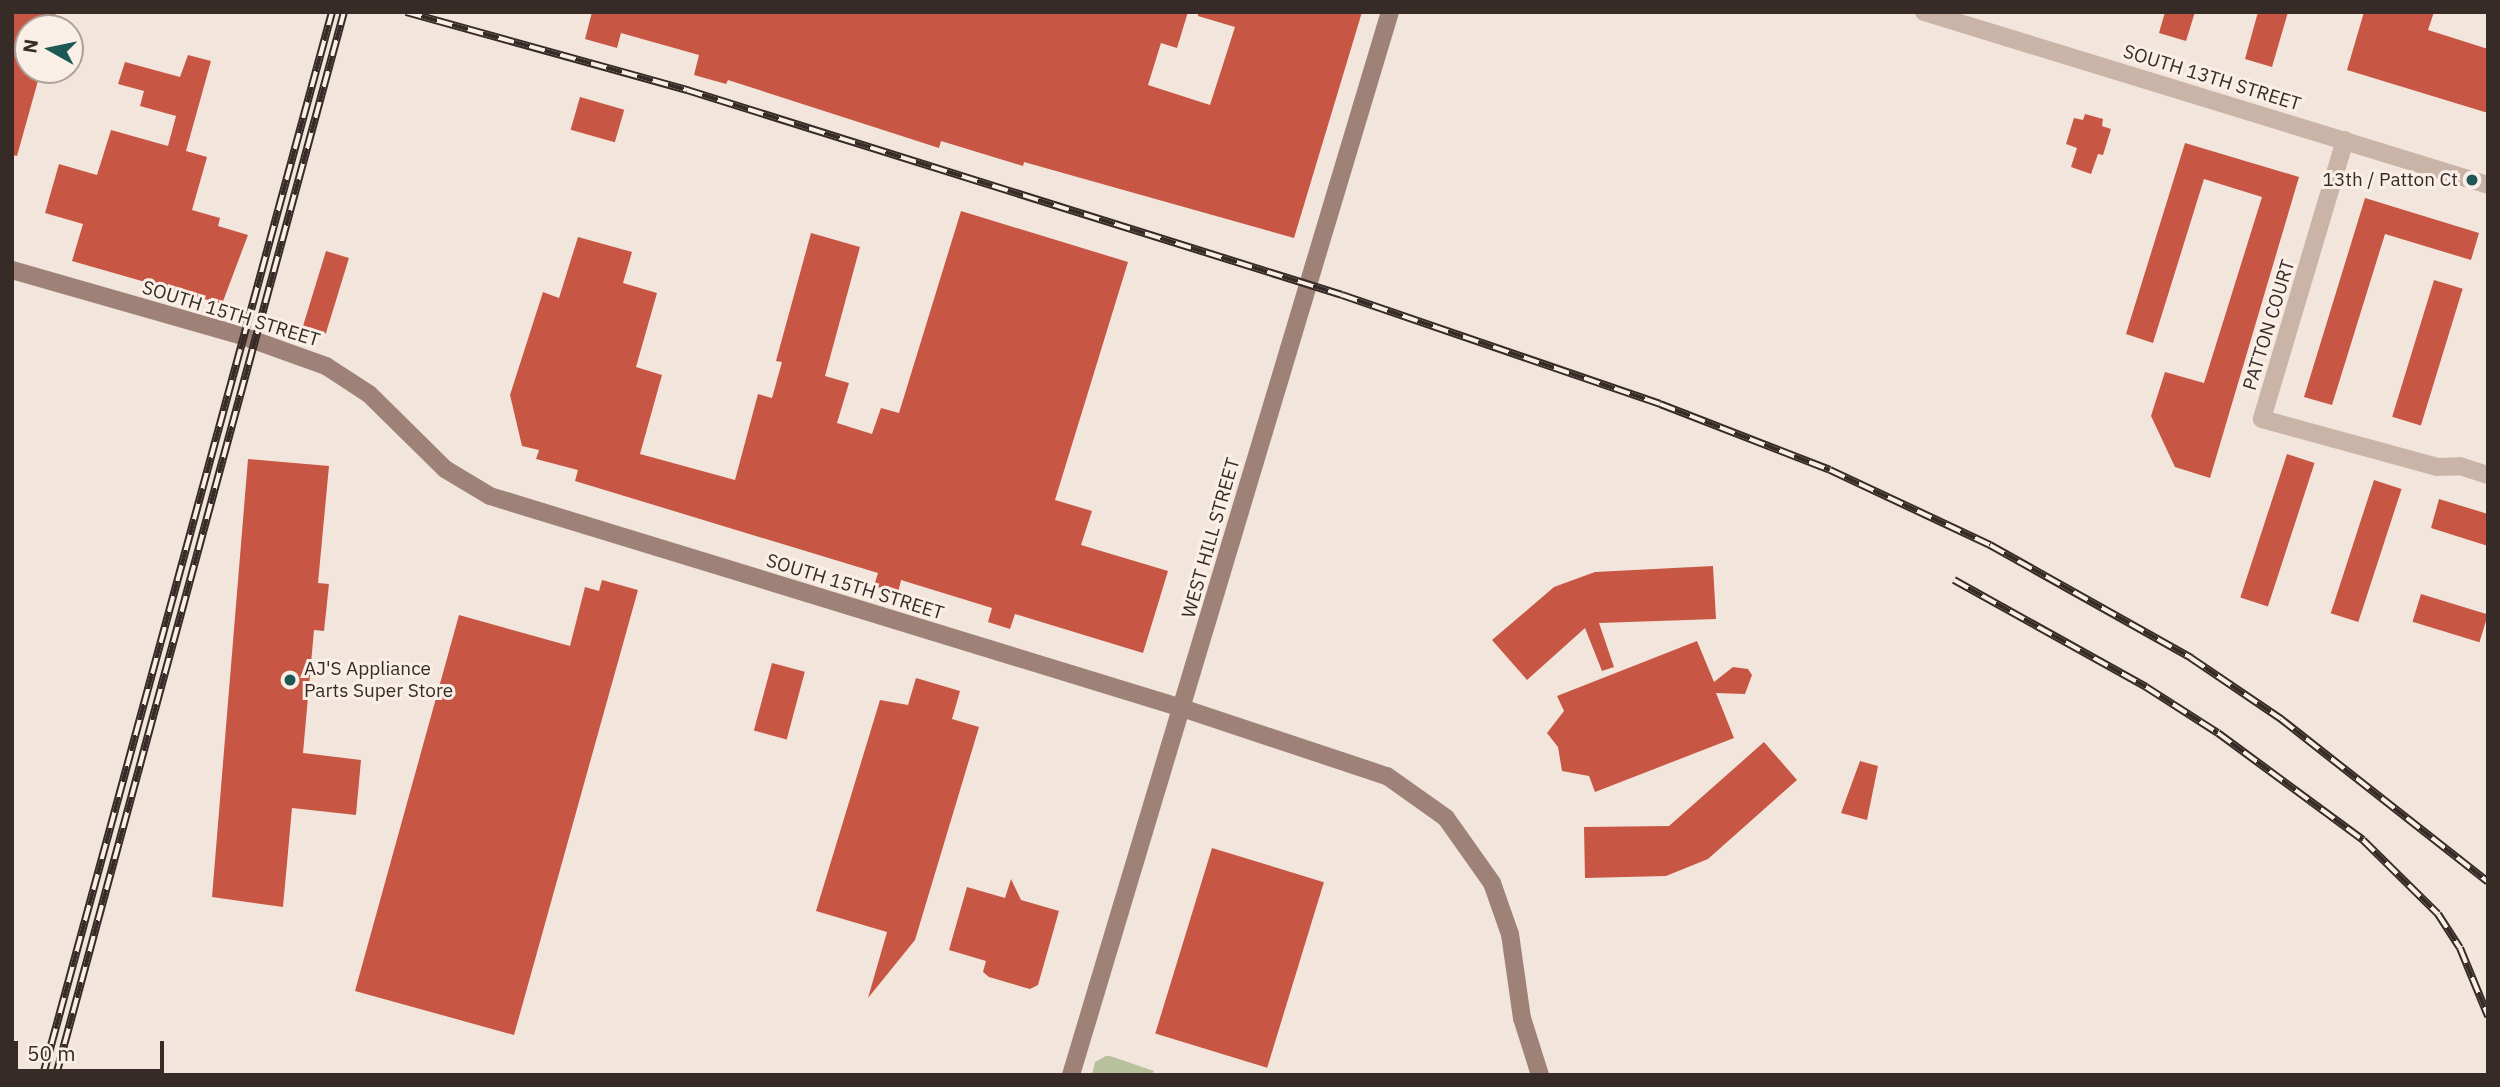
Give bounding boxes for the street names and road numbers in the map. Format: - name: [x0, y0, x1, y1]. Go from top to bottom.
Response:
- street label: SOUTH 13TH STREET: [2120, 40, 2304, 116]
- street label: PATTON COURT: [2238, 257, 2300, 393]
- street label: SOUTH 15TH STREET: [139, 276, 323, 352]
- street label: WEST HILL STREET: [1177, 455, 1245, 621]
- street label: SOUTH 15TH STREET: [763, 549, 947, 625]

